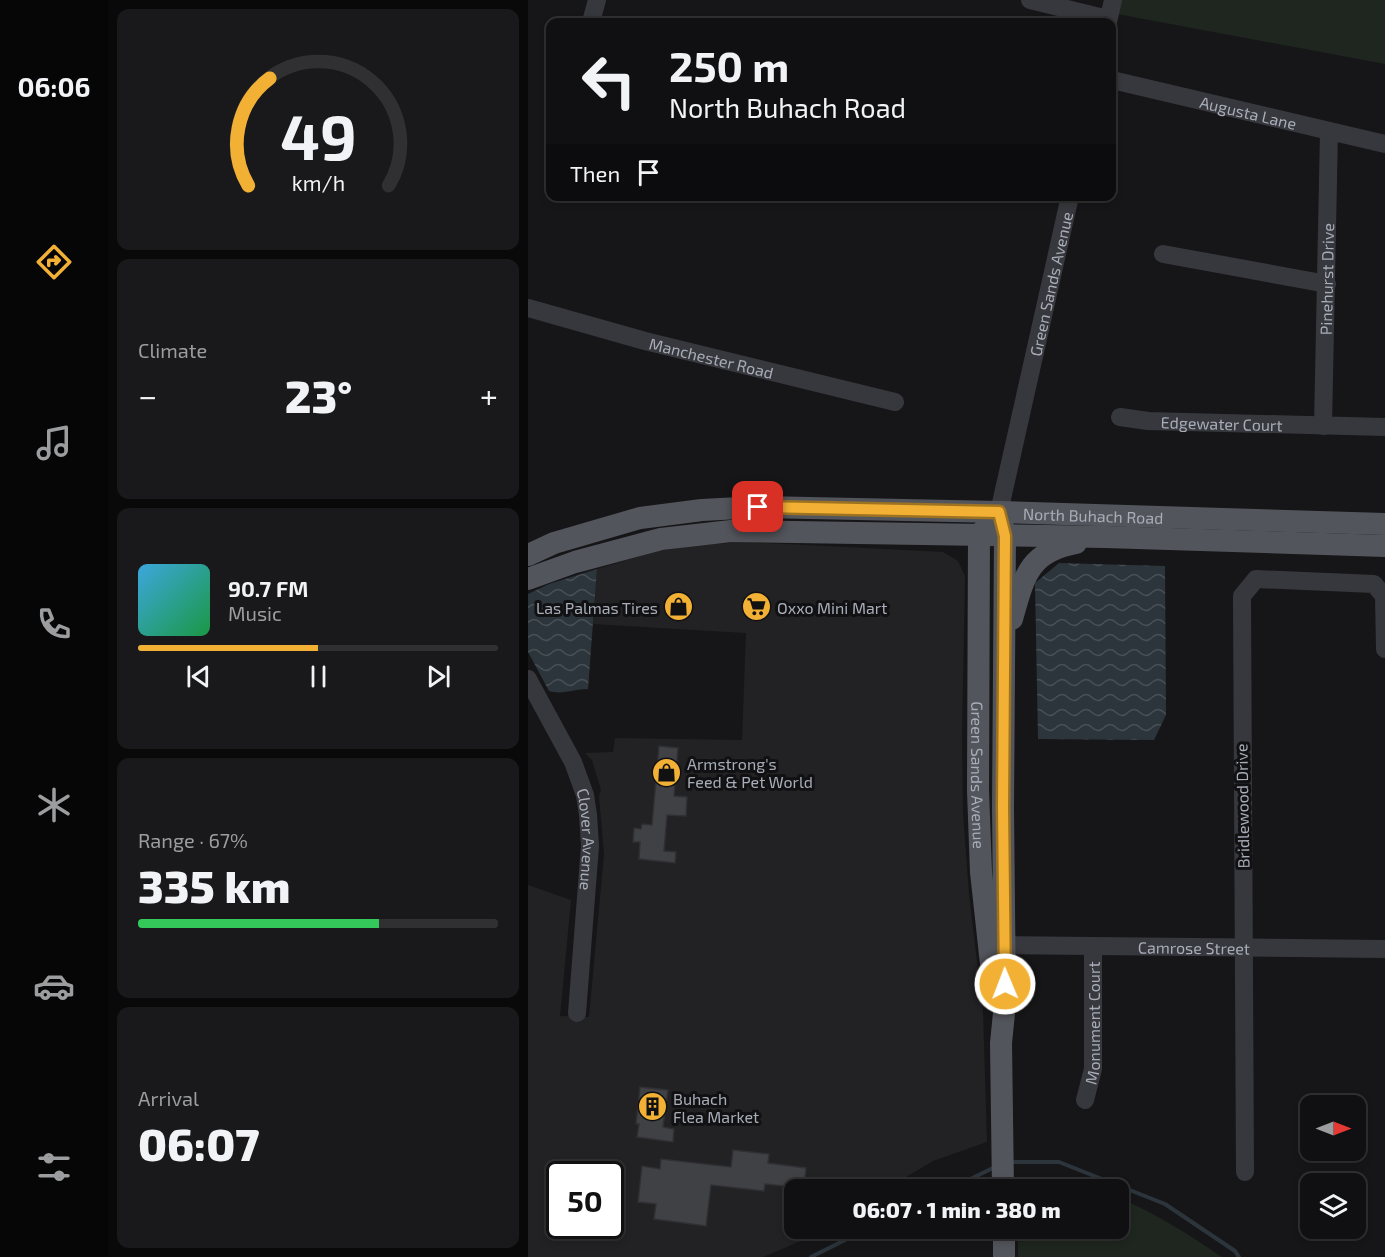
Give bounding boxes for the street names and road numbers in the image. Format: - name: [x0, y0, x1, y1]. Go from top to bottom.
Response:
- street label: Augusta Lane: [1198, 91, 1299, 132]
- street label: Green Sands Avenue: [1025, 210, 1076, 358]
- street label: Pinehurst Drive: [1315, 223, 1337, 335]
- street label: Manchester Road: [647, 333, 776, 382]
- street label: Edgewater Court: [1161, 412, 1283, 434]
- street label: North Buhach Road: [1023, 503, 1164, 527]
- street label: Green Sands Avenue: [968, 701, 990, 849]
- street label: Bridlewood Drive: [1231, 743, 1253, 869]
- street label: Clover Avenue: [574, 785, 600, 891]
- street label: Camrose Street: [1138, 937, 1250, 957]
- street label: Monument Court: [1080, 961, 1103, 1086]

